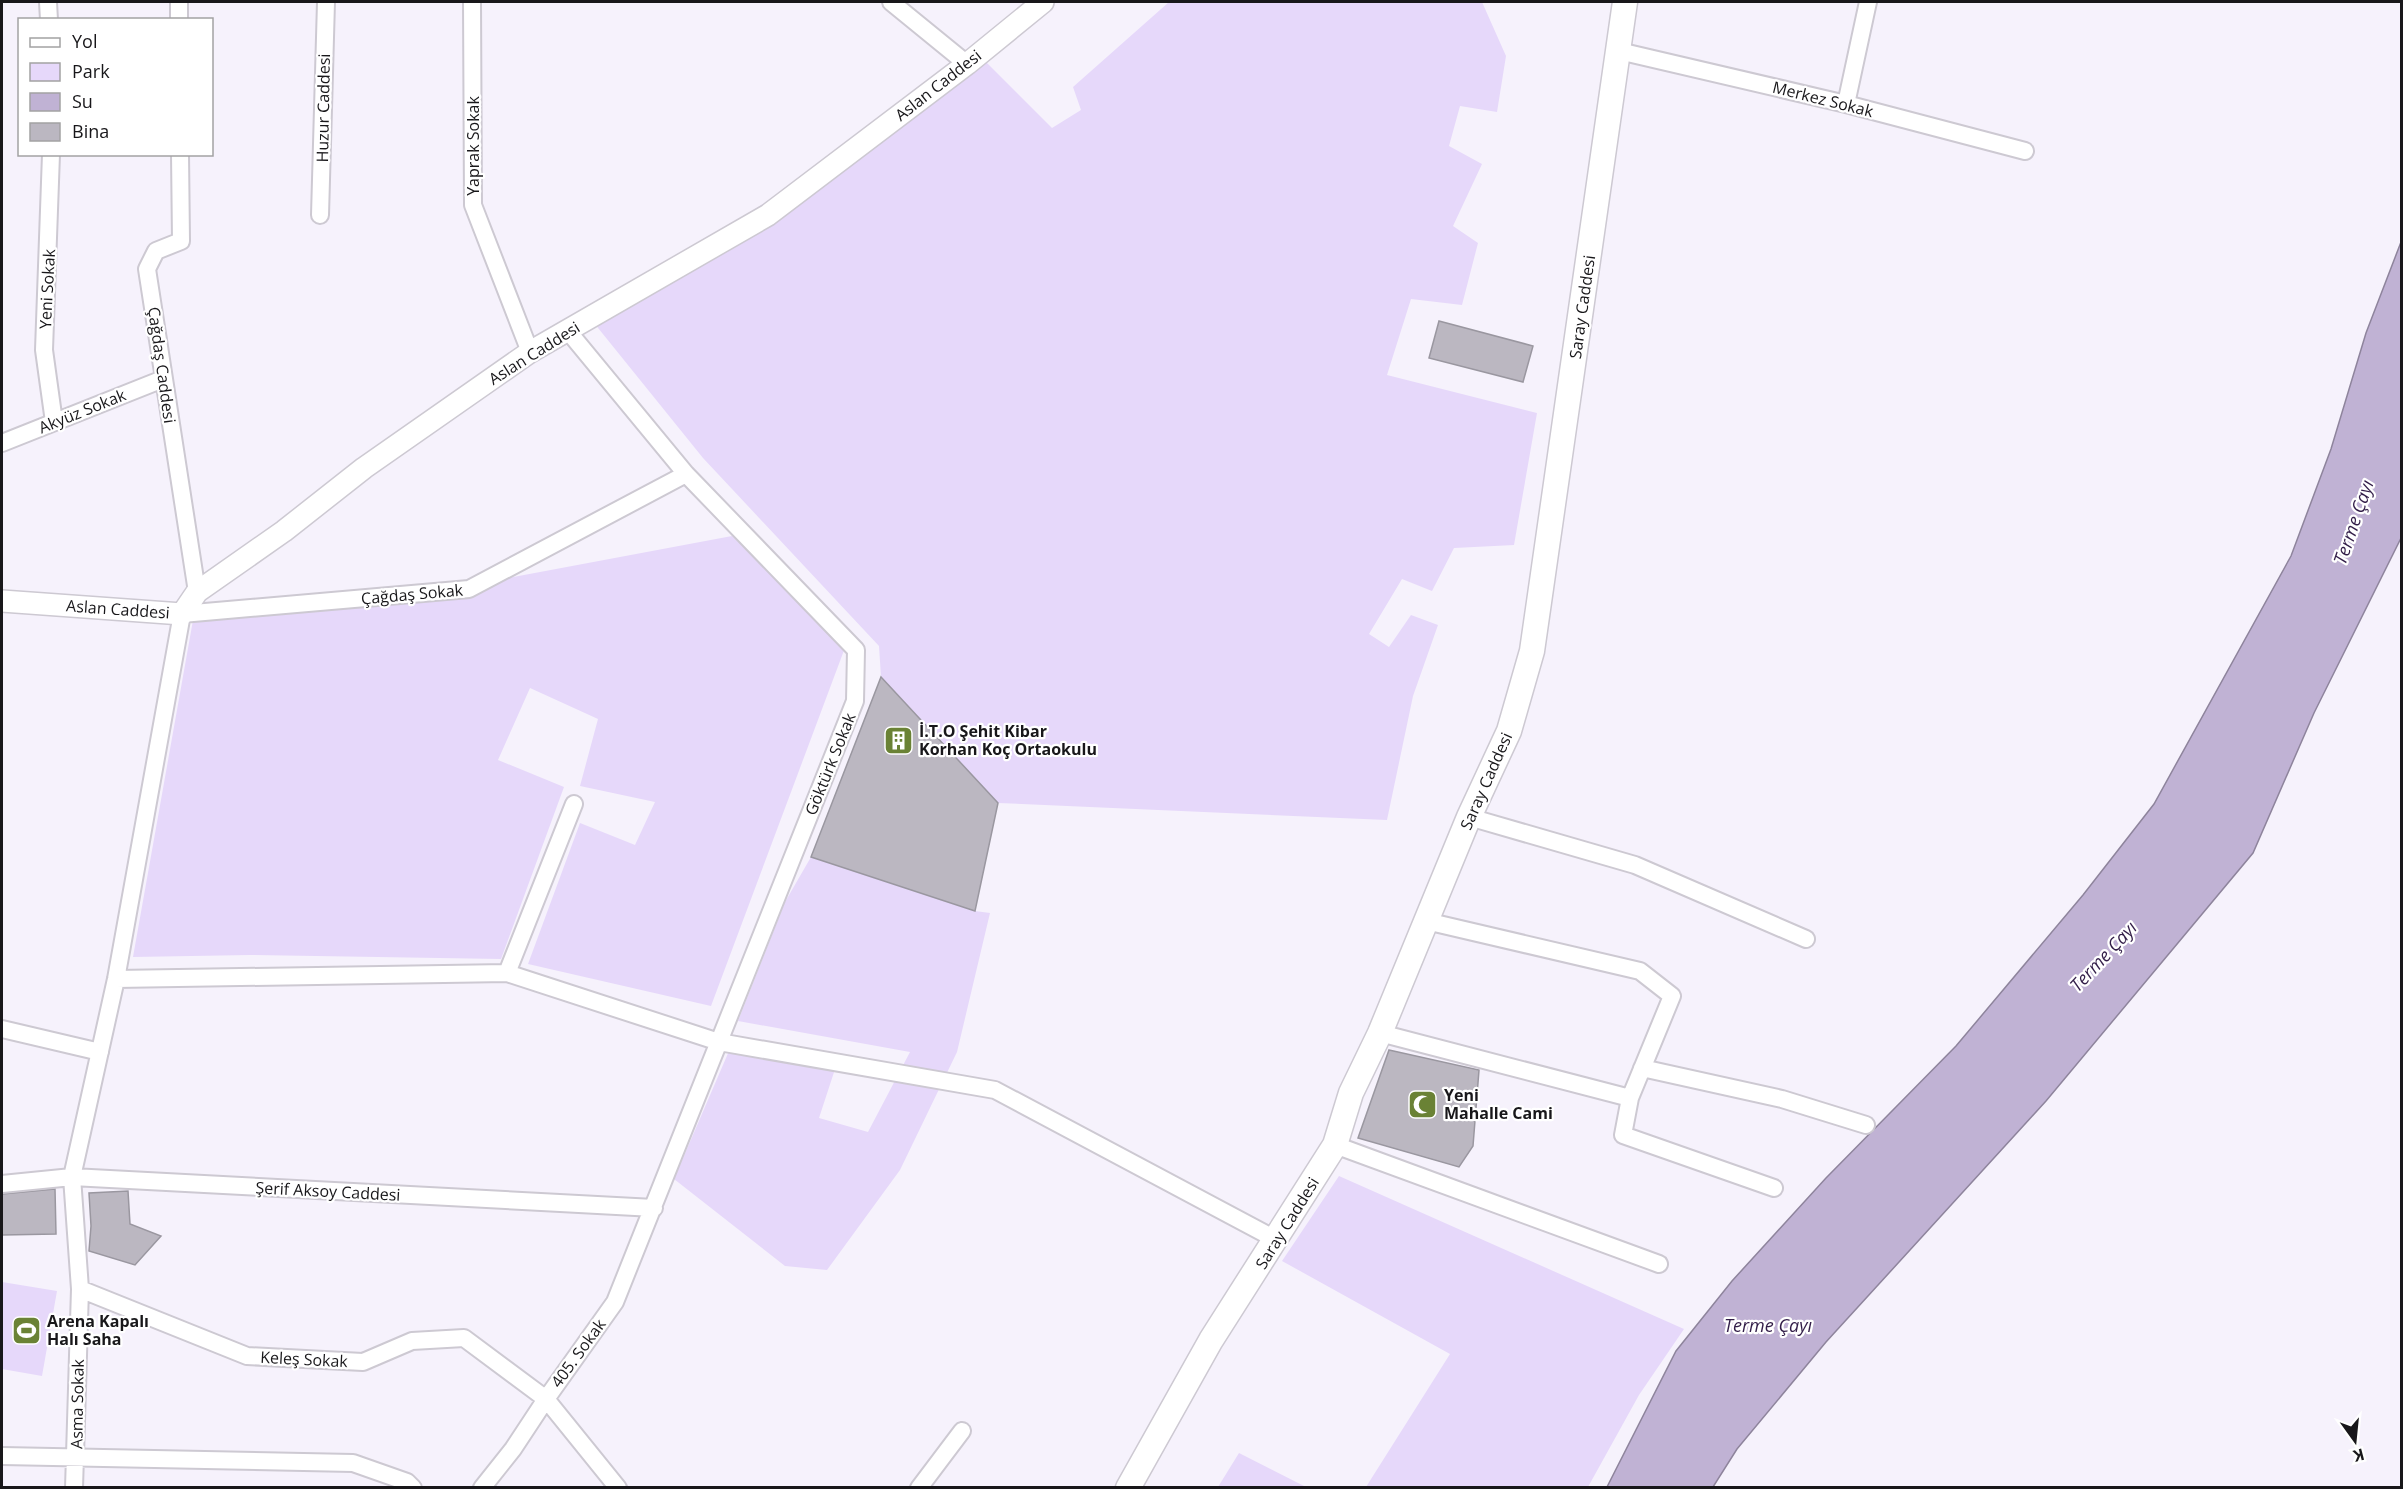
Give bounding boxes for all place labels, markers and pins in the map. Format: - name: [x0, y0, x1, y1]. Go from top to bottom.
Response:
- place label: İ.T.O Şehit Kibar Korhan Koç Ortaokulu: [919, 720, 1097, 760]
- building icon: İ.T.O Şehit Kibar Korhan Koç Ortaokulu: [882, 724, 914, 756]
- place label: Yeni Mahalle Cami: [1444, 1084, 1553, 1124]
- mosque icon: Yeni Mahalle Cami: [1407, 1088, 1439, 1120]
- place label: Arena Kapalı Halı Saha: [47, 1310, 149, 1350]
- sports icon: Arena Kapalı Halı Saha: [10, 1314, 42, 1346]

